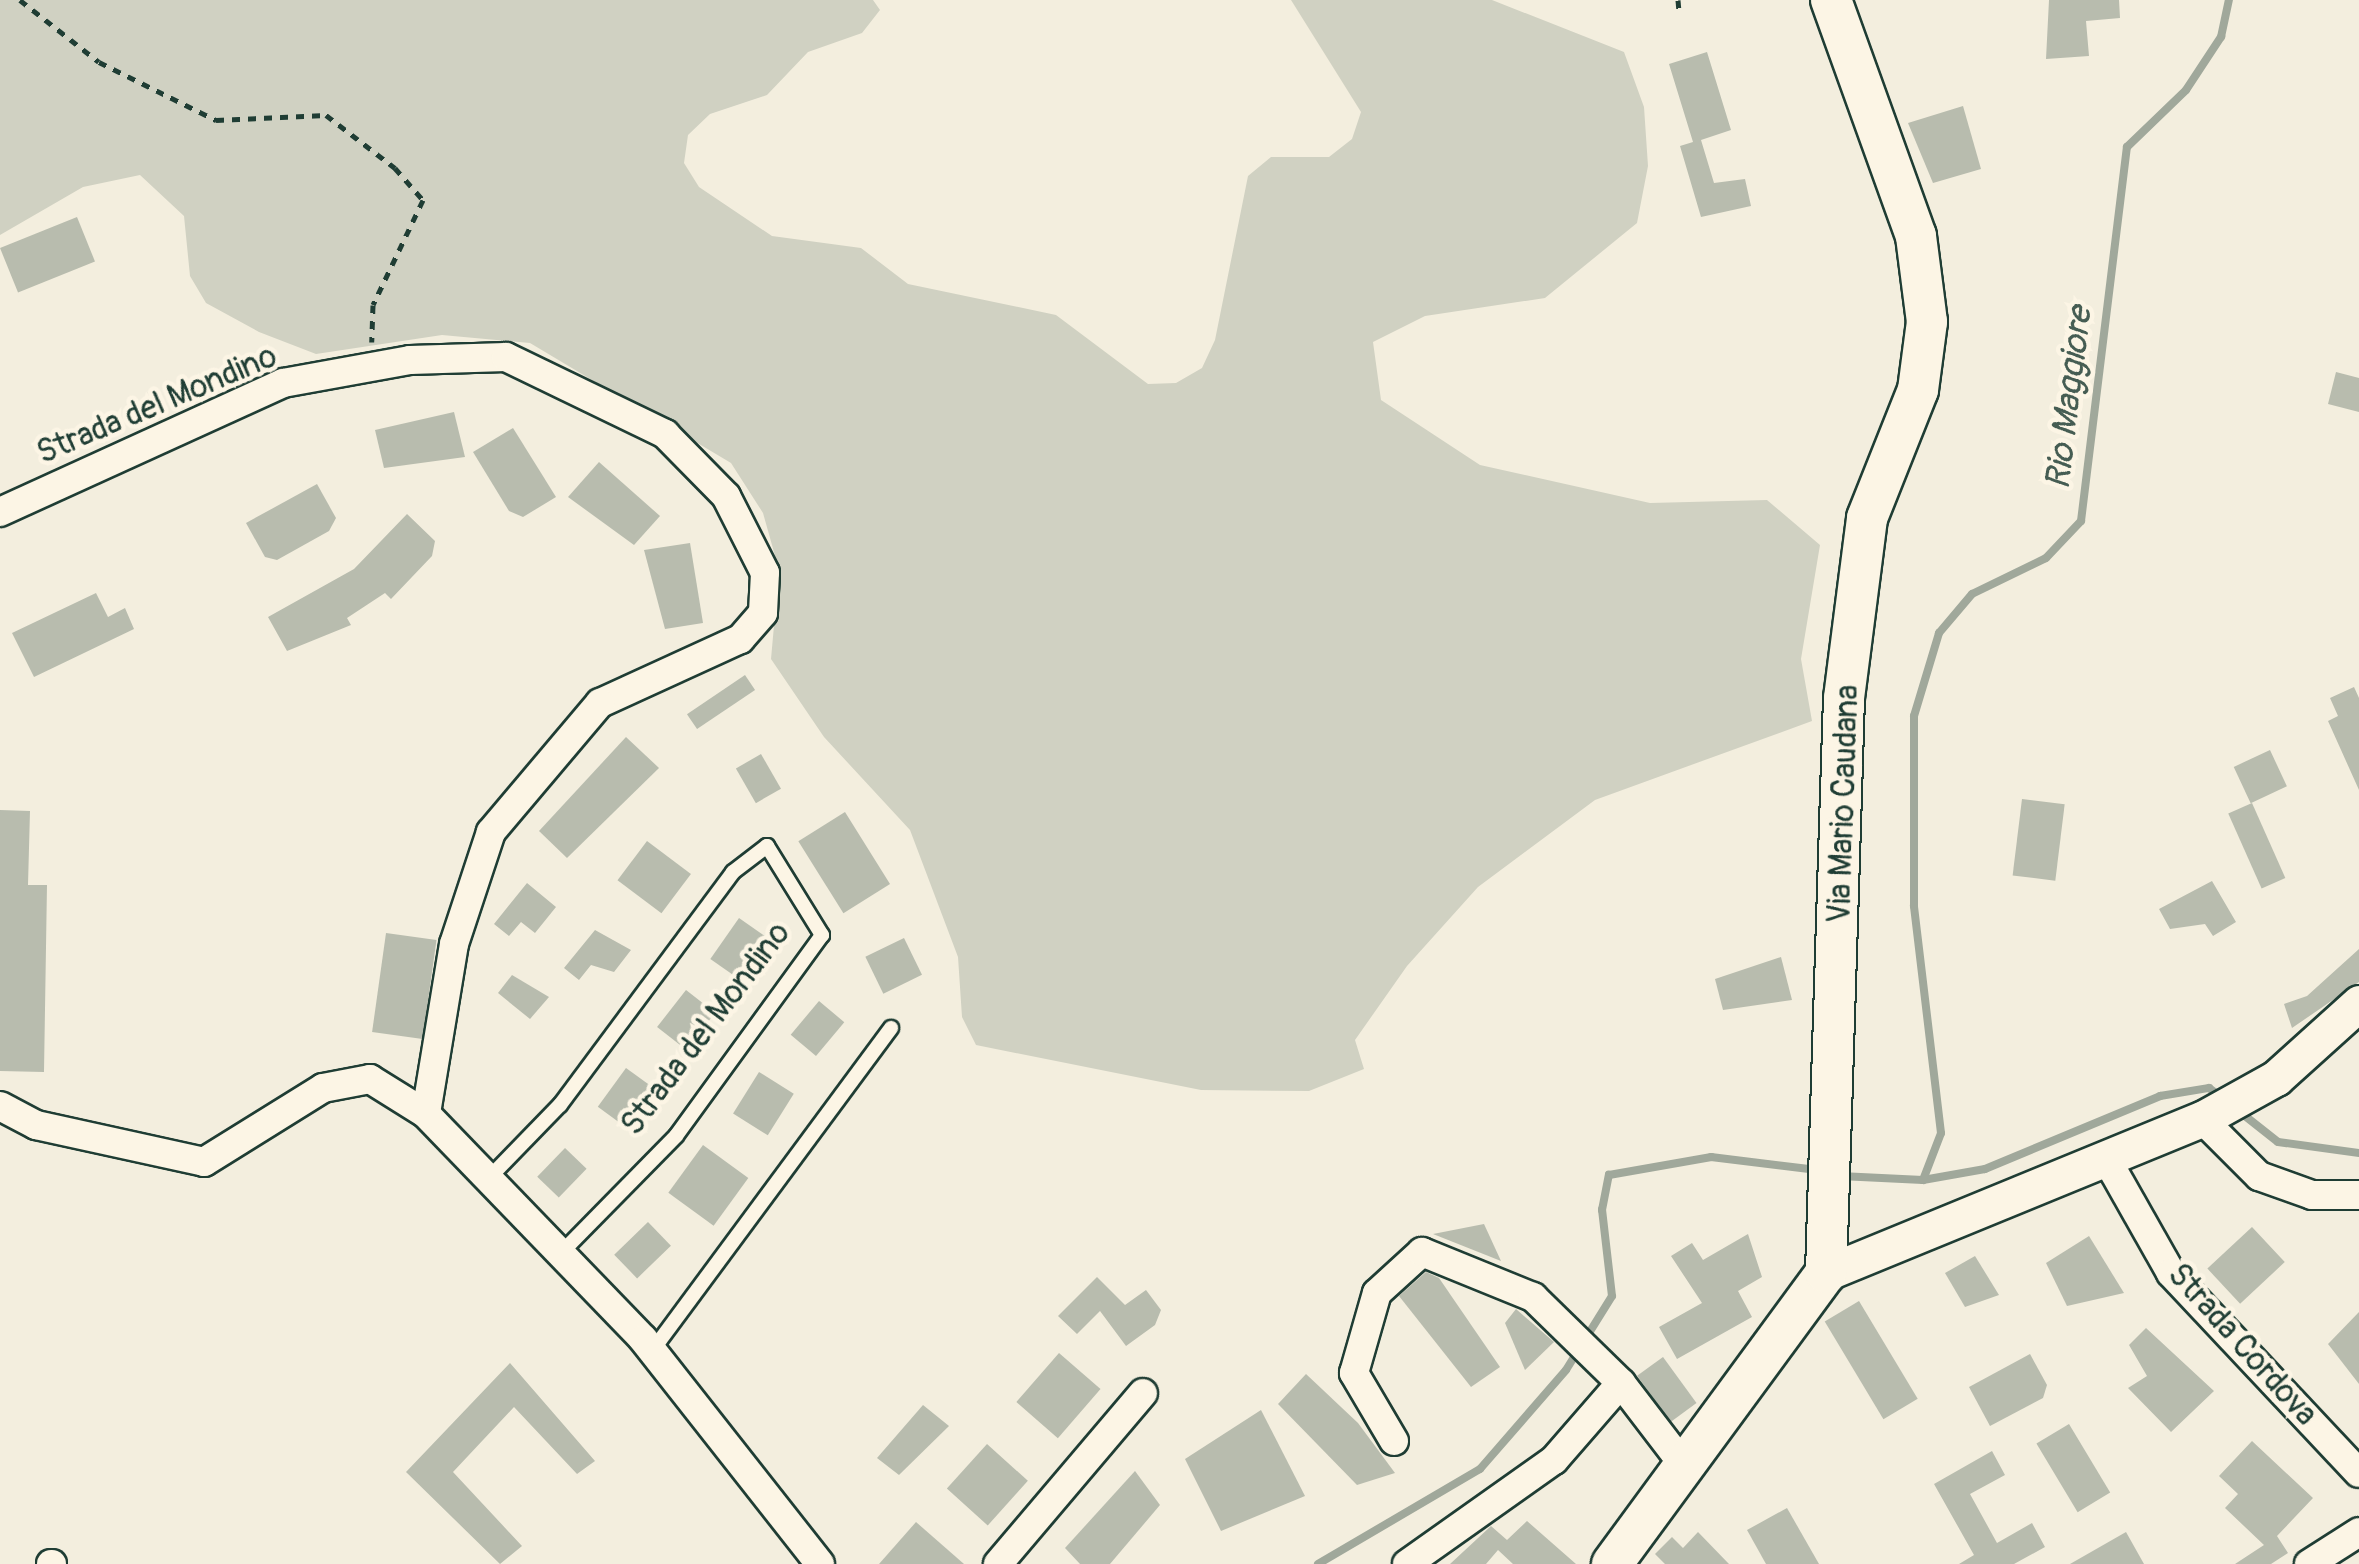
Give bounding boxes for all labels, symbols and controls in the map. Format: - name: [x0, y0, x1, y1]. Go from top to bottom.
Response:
- water label: Rio Maggiore: [2037, 304, 2101, 492]
- street label: Strada del Mondino: [31, 337, 283, 473]
- street label: Via Mario Caudana: [1821, 684, 1867, 924]
- street label: Strada del Mondino: [613, 915, 799, 1143]
- street label: Strada Cordova: [2159, 1256, 2325, 1434]

